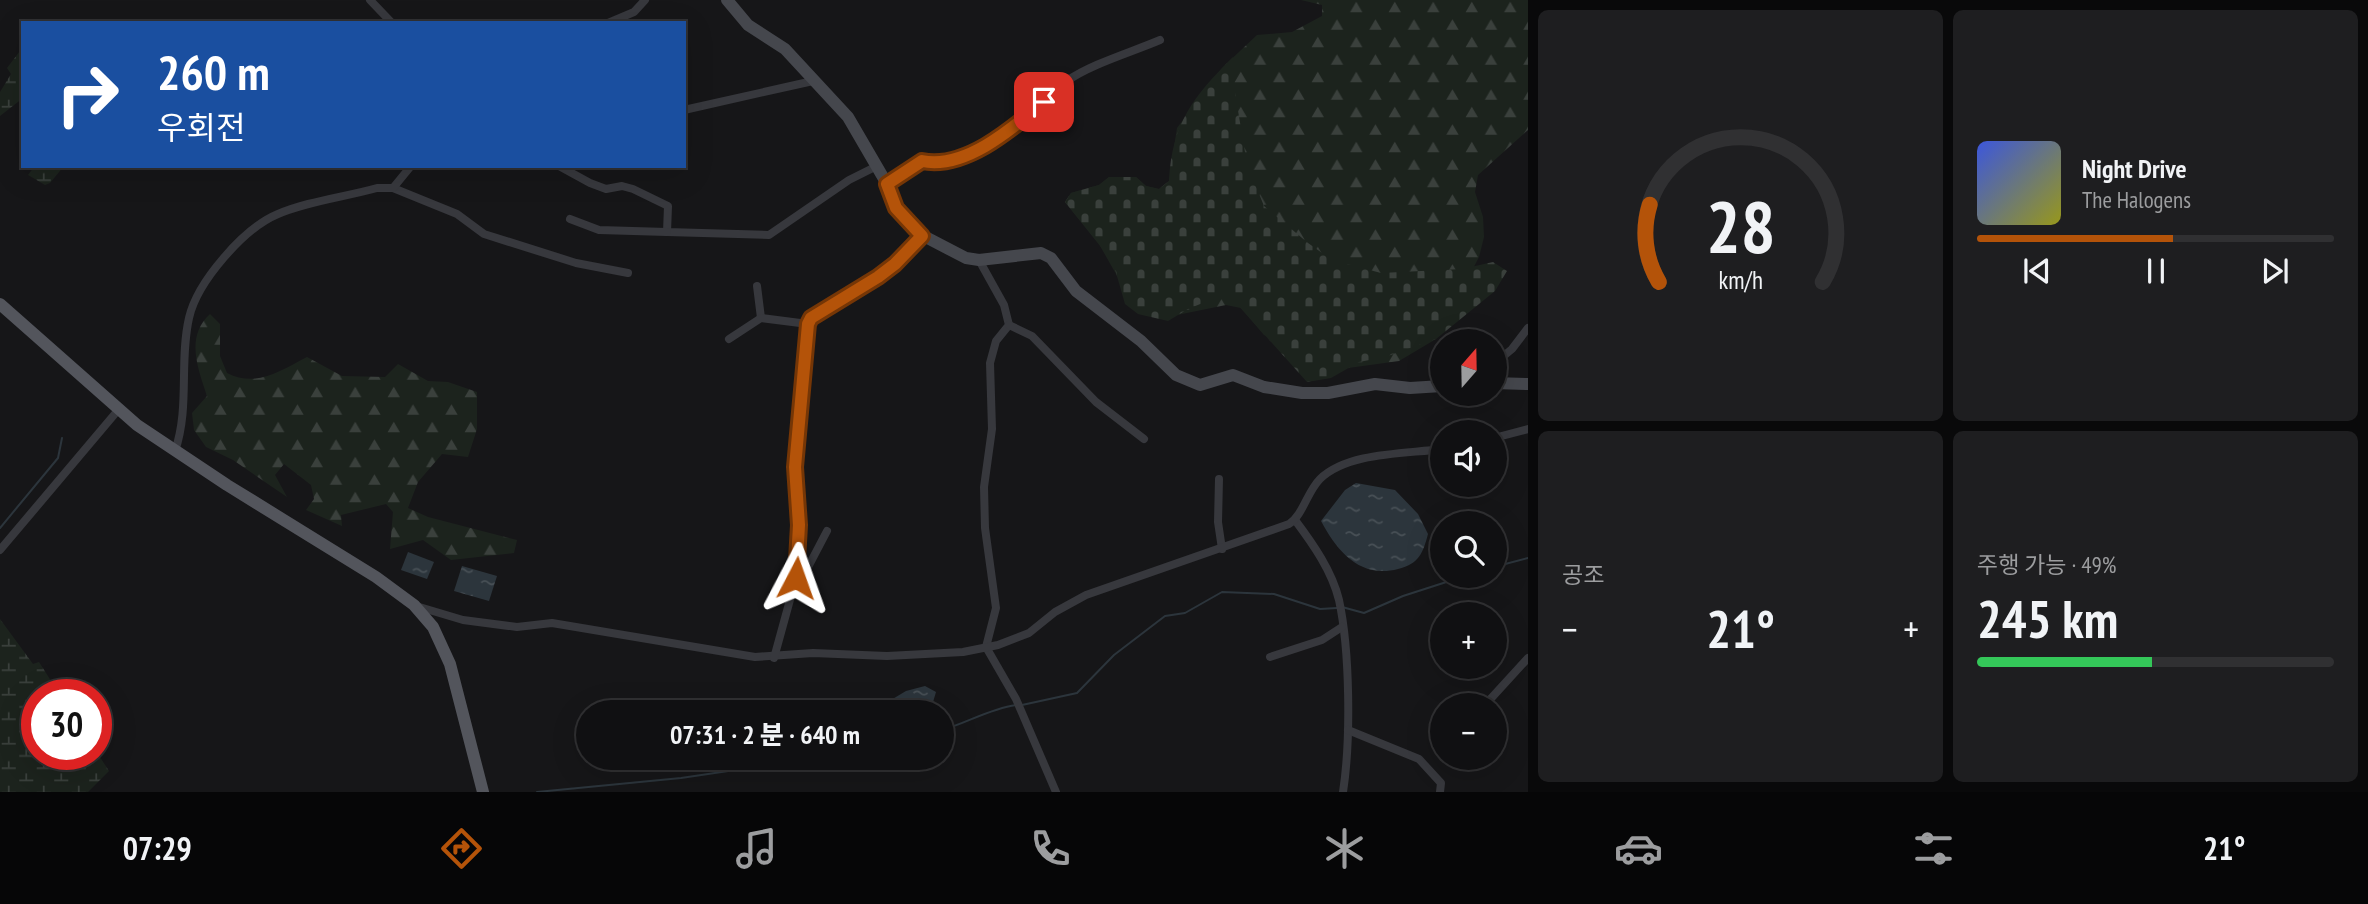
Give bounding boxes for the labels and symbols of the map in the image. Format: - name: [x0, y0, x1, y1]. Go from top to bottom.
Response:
- pin: [1014, 72, 1074, 132]
- north arrow: [1430, 329, 1507, 406]
- position arrow: [759, 541, 833, 615]
- speed limit sign: 30: [21, 679, 112, 770]

